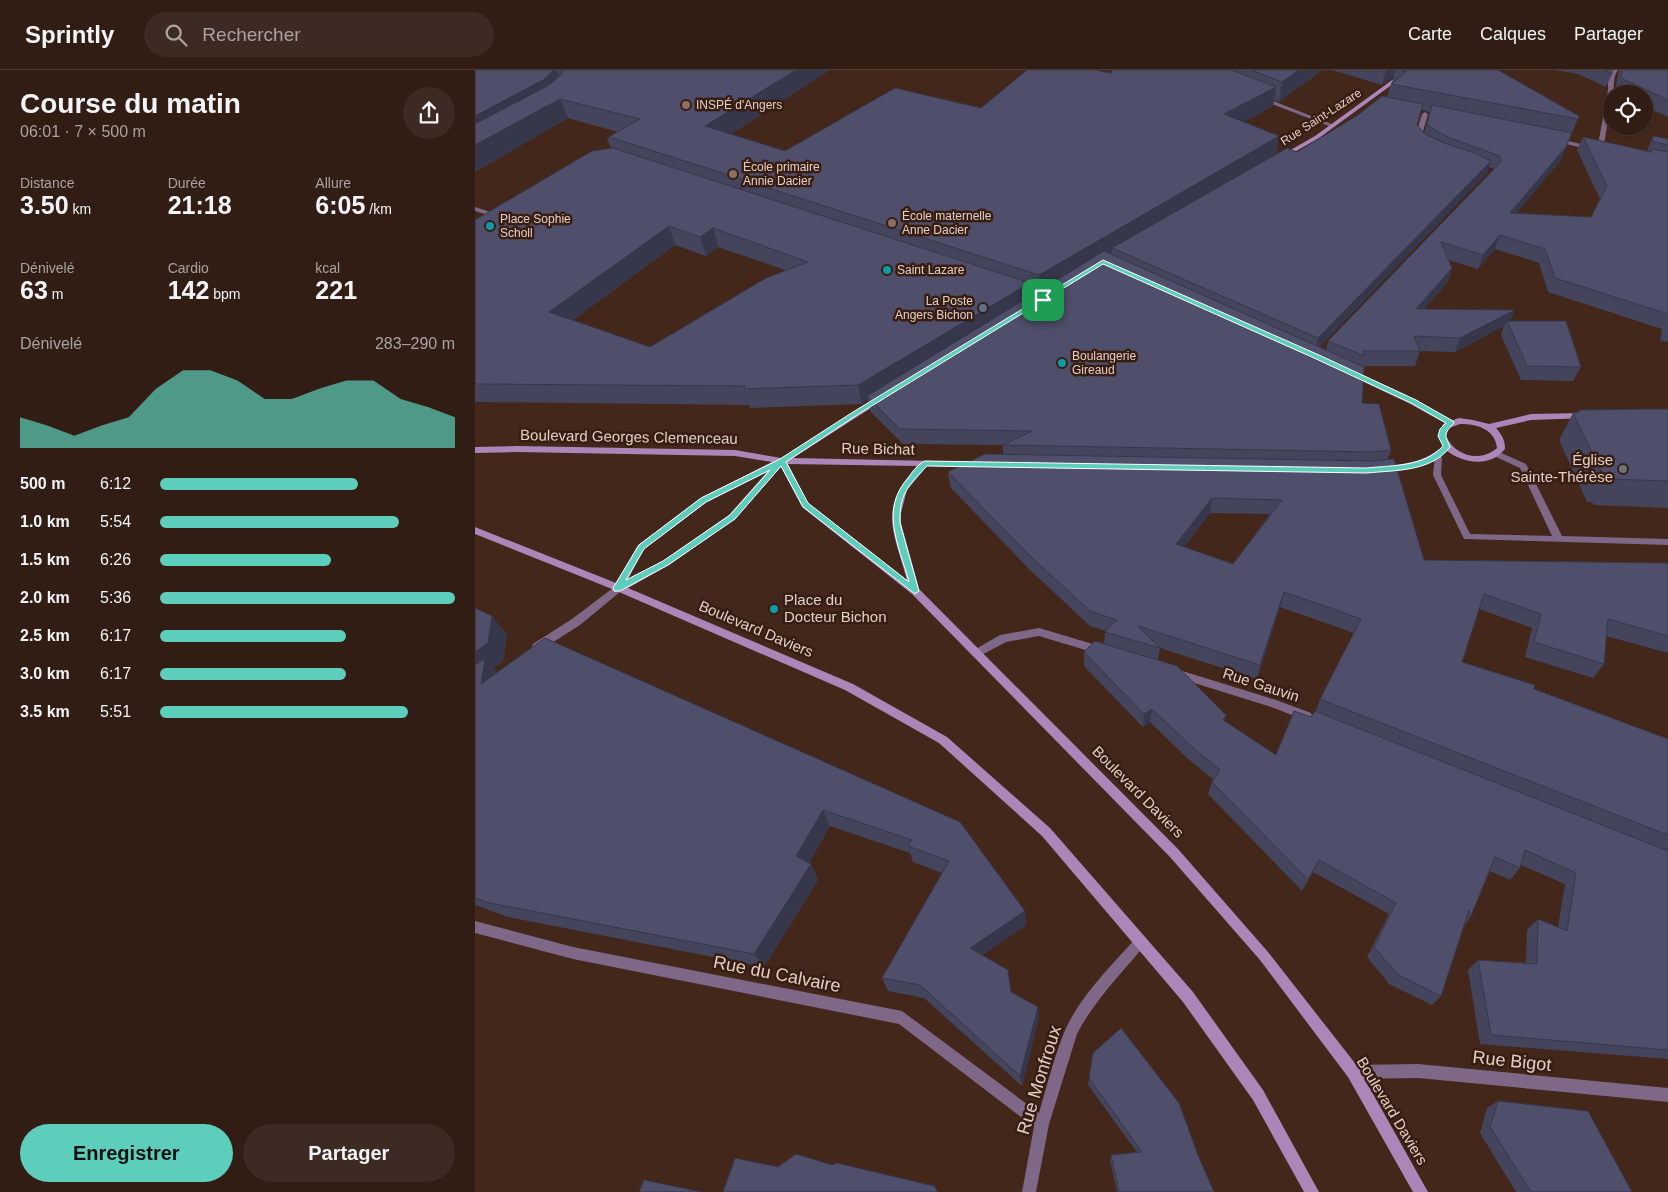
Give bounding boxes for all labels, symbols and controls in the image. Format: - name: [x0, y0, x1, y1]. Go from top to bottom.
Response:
- search box: [144, 12, 494, 57]
- text: Sprintly: [25, 21, 114, 48]
- icon: search: [162, 21, 190, 49]
- text: Rechercher: [202, 24, 301, 45]
- text: Carte: [1408, 24, 1452, 44]
- text: Calques: [1480, 24, 1546, 44]
- text: Partager: [1574, 24, 1643, 44]
- map controls: [1603, 85, 1653, 135]
- button: locate: [1603, 85, 1653, 135]
- street label: Rue Saint-Lazare: [1278, 86, 1364, 148]
- button: share: [403, 87, 455, 139]
- text: Course du matin: [20, 88, 241, 119]
- place label: INSPÉ d'Angers: [696, 97, 782, 112]
- marker: INSPÉ d'Angers: [680, 99, 692, 111]
- text: 06:01 · 7 × 500 m: [20, 123, 146, 140]
- place label: École primaire Annie Dacier: [743, 159, 820, 188]
- marker: École primaire Annie Dacier: [727, 168, 739, 180]
- text: Distance: [20, 175, 74, 191]
- text: Durée: [168, 175, 206, 191]
- text: Allure: [315, 175, 351, 191]
- text: 3.50: [20, 191, 69, 219]
- text: 21:18: [168, 191, 232, 219]
- text: 6:05: [315, 191, 365, 219]
- text: km: [69, 201, 91, 217]
- text: /km: [365, 201, 392, 217]
- place label: École maternelle Anne Dacier: [902, 208, 992, 237]
- place label: Place Sophie Scholl: [500, 212, 571, 240]
- marker: École maternelle Anne Dacier: [886, 217, 898, 229]
- marker: Place Sophie Scholl: [484, 220, 496, 232]
- text: Dénivelé: [20, 260, 74, 276]
- text: Cardio: [168, 260, 209, 276]
- text: kcal: [315, 260, 340, 276]
- place label: Saint Lazare: [897, 263, 965, 277]
- marker: Saint Lazare: [881, 264, 893, 276]
- text: 63: [20, 276, 48, 304]
- text: 142: [168, 276, 209, 304]
- text: 221: [315, 276, 357, 304]
- pin: [1022, 279, 1064, 321]
- text: m: [48, 286, 63, 302]
- text: bpm: [209, 286, 241, 302]
- icon: arrive: [1029, 286, 1057, 314]
- place label: La Poste Angers Bichon: [895, 294, 973, 322]
- marker: La Poste Angers Bichon: [977, 302, 989, 314]
- text: Dénivelé: [20, 335, 82, 352]
- text: 283–290 m: [375, 335, 455, 352]
- place label: Boulangerie Gireaud: [1072, 349, 1136, 377]
- marker: Boulangerie Gireaud: [1056, 357, 1068, 369]
- street label: Boulevard Georges Clemenceau: [520, 426, 738, 447]
- street label: Rue Bichat: [841, 439, 916, 458]
- place label: Église Sainte-Thérèse: [1510, 451, 1613, 485]
- marker: Église Sainte-Thérèse: [1617, 463, 1629, 475]
- text: 500 m: [20, 475, 65, 492]
- text: 6:12: [100, 475, 131, 492]
- text: 1.0 km: [20, 513, 70, 530]
- text: 5:54: [100, 513, 131, 530]
- text: 1.5 km: [20, 551, 70, 568]
- text: 6:26: [100, 551, 131, 568]
- text: 2.0 km: [20, 589, 70, 606]
- text: 5:36: [100, 589, 131, 606]
- place label: Place du Docteur Bichon: [784, 591, 887, 625]
- street label: Boulevard Daviers: [696, 597, 816, 660]
- marker: Place du Docteur Bichon: [768, 603, 780, 615]
- text: 2.5 km: [20, 627, 70, 644]
- text: 6:17: [100, 627, 131, 644]
- street label: Rue Gauvin: [1221, 664, 1301, 705]
- text: 3.0 km: [20, 665, 70, 682]
- text: 6:17: [100, 665, 131, 682]
- text: 3.5 km: [20, 703, 70, 720]
- text: 5:51: [100, 703, 131, 720]
- street label: Boulevard Daviers: [1089, 742, 1188, 841]
- street label: Rue du Calvaire: [712, 952, 842, 996]
- street label: Rue Monfroux: [1013, 1023, 1065, 1137]
- street label: Rue Bigot: [1472, 1047, 1552, 1075]
- street label: Boulevard Daviers: [1354, 1054, 1431, 1168]
- button: Enregistrer: [20, 1124, 233, 1182]
- button: Partager: [243, 1124, 455, 1182]

